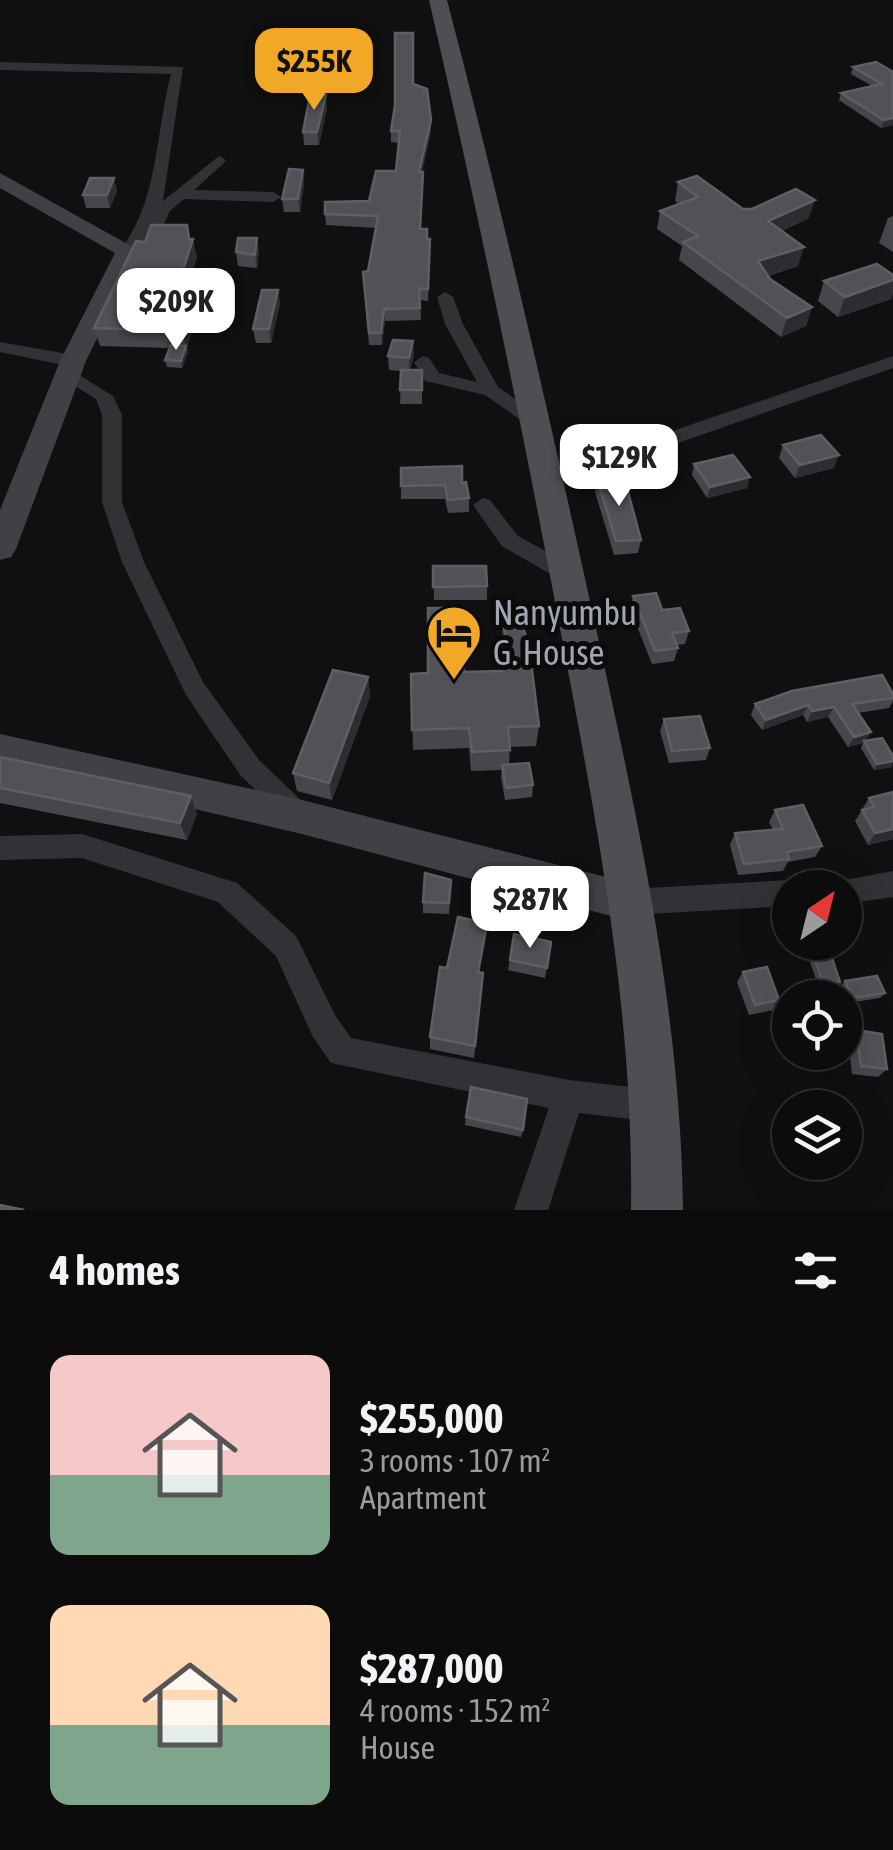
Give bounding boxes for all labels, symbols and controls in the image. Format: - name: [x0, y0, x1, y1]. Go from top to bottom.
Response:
- pin: $255K: [244, 28, 384, 113]
- text: $255K: [277, 42, 351, 79]
- pin: $209K: [106, 268, 246, 353]
- text: $209K: [139, 282, 213, 319]
- pin: $129K: [549, 424, 689, 509]
- text: $129K: [582, 438, 656, 475]
- place label: Nanyumbu G. House: [493, 592, 637, 672]
- hotel icon: Nanyumbu G. House: [424, 603, 484, 682]
- pin: $287K: [460, 866, 600, 951]
- north arrow: [772, 870, 862, 960]
- map controls: [772, 870, 862, 1180]
- text: $287K: [493, 880, 567, 917]
- button: locate: [772, 980, 862, 1070]
- button: layers: [772, 1090, 862, 1180]
- icon: filters: [788, 1243, 843, 1298]
- text: 4 homes: [50, 1246, 180, 1294]
- text: $255,000: [360, 1394, 504, 1442]
- icon: home: [130, 1395, 250, 1515]
- text: 3 rooms · 107 m²: [360, 1442, 550, 1479]
- text: Apartment: [360, 1479, 486, 1516]
- text: $287,000: [360, 1644, 504, 1692]
- icon: home: [130, 1645, 250, 1765]
- text: 4 rooms · 152 m²: [360, 1692, 550, 1729]
- text: House: [360, 1729, 435, 1766]

